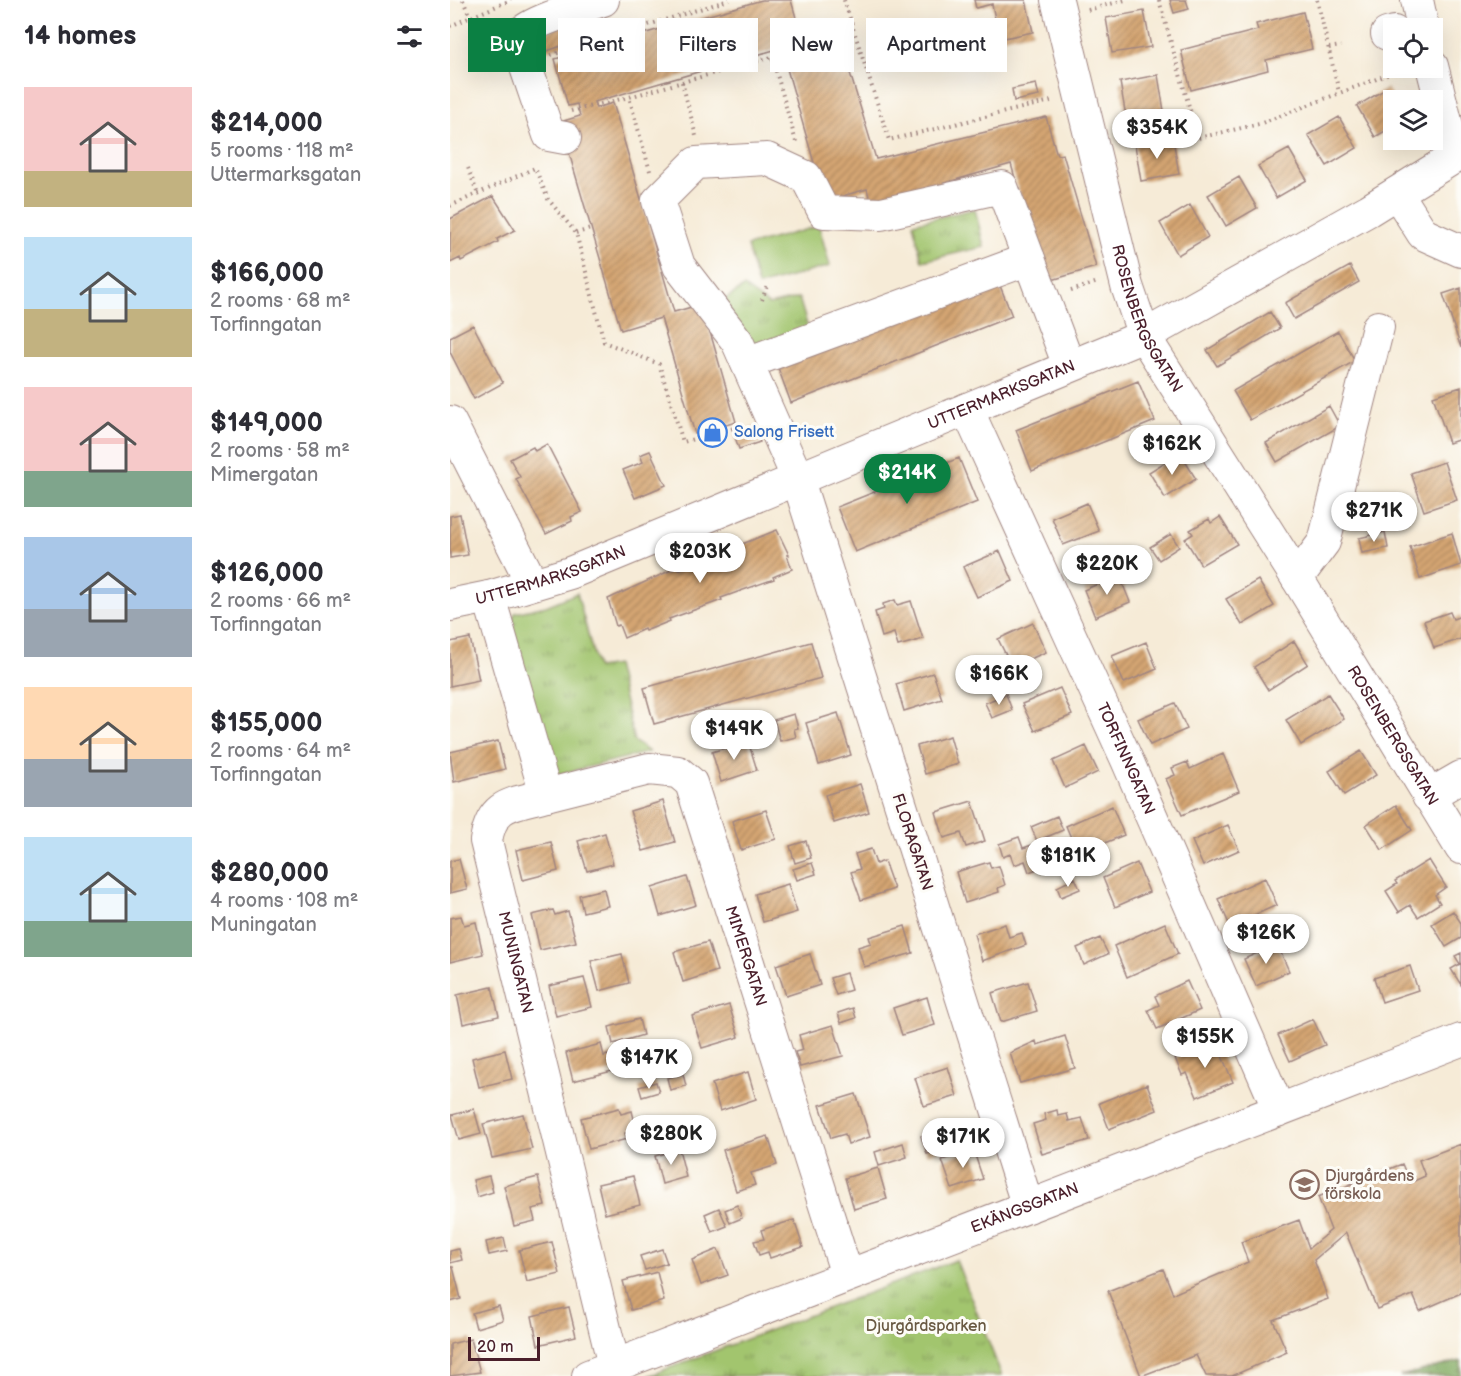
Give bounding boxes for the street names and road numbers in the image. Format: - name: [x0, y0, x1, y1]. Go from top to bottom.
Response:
- street label: ROSENBERGSGATAN: [1108, 242, 1187, 396]
- street label: UTTERMARKSGATAN: [925, 356, 1078, 434]
- street label: UTTERMARKSGATAN: [474, 542, 629, 609]
- street label: ROSENBERGSGATAN: [1343, 662, 1442, 809]
- street label: TORFINNGATAN: [1093, 700, 1159, 817]
- street label: FLORAGATAN: [887, 791, 937, 893]
- street label: MIMERGATAN: [721, 904, 771, 1009]
- street label: MUNINGATAN: [494, 909, 537, 1015]
- street label: EKÄNGSGATAN: [968, 1179, 1081, 1237]

